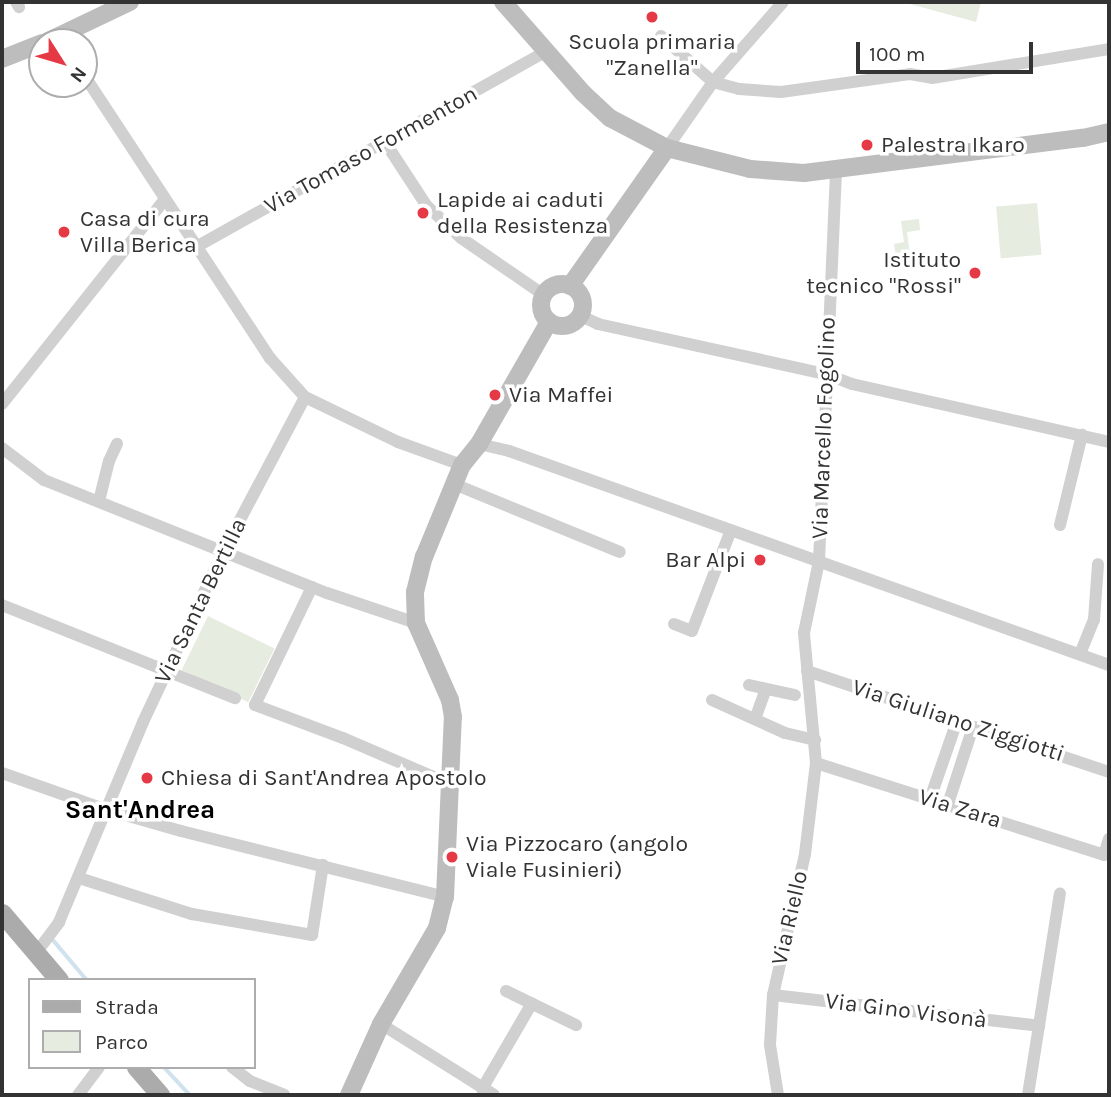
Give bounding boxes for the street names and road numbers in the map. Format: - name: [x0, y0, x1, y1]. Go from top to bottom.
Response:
- street label: Via Tomaso Formenton: [260, 80, 482, 220]
- street label: Via Marcello Fogolino: [806, 316, 842, 540]
- street label: Via Santa Bertilla: [149, 514, 253, 688]
- street label: Via Giuliano Ziggiotti: [848, 674, 1068, 768]
- street label: Via Zara: [915, 783, 1005, 835]
- street label: Via Riello: [766, 868, 814, 968]
- street label: Via Gino Visonà: [824, 987, 988, 1035]

